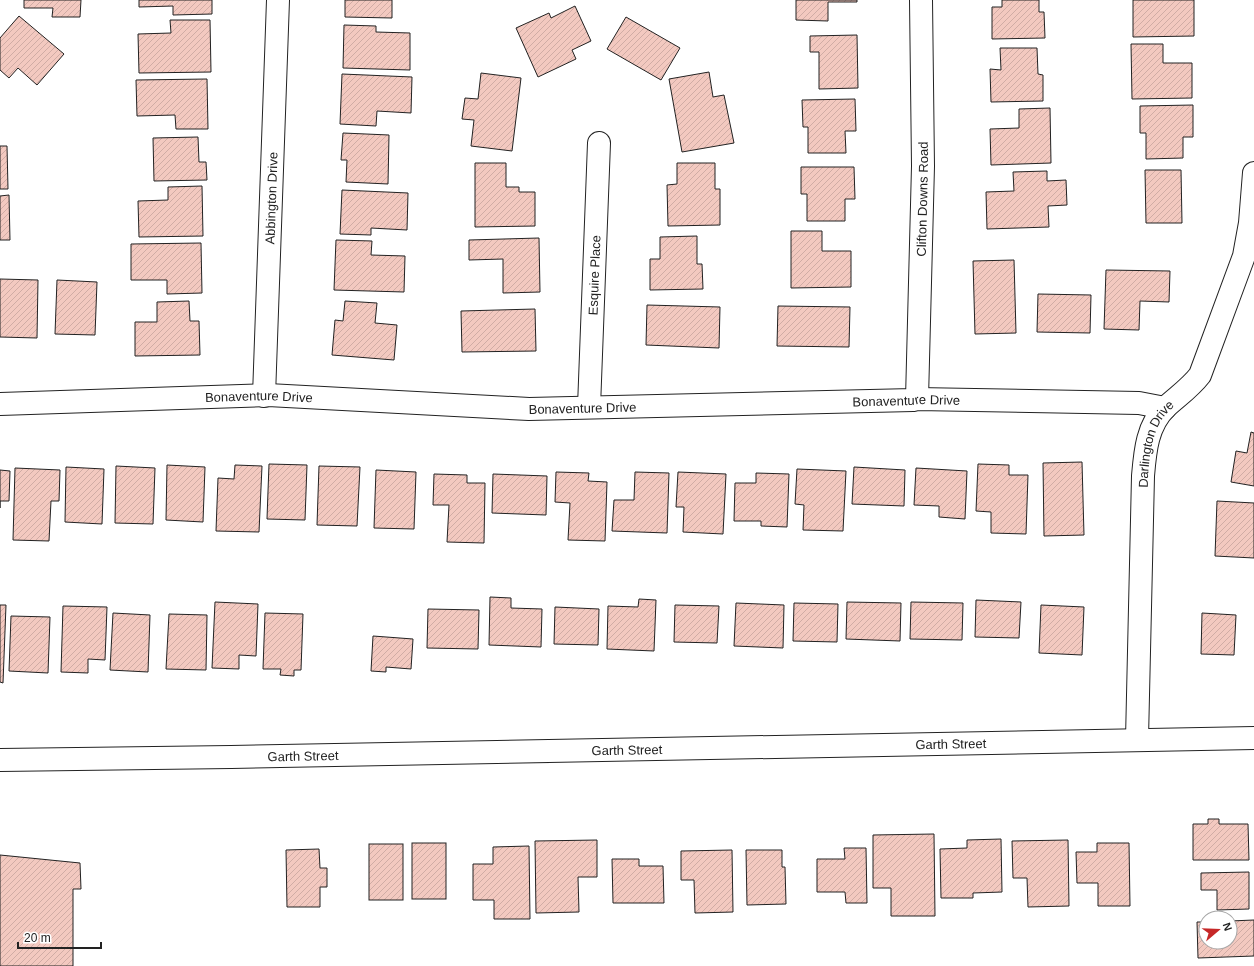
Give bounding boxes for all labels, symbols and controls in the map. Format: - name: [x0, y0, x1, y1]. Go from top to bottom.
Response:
- street label: Clifton Downs Road: [913, 141, 931, 257]
- street label: Abbington Drive: [262, 152, 280, 245]
- street label: Esquire Place: [585, 235, 603, 315]
- street label: Bonaventure Drive: [205, 387, 313, 405]
- street label: Bonaventure Drive: [852, 391, 960, 409]
- street label: Darlington Drive: [1135, 397, 1176, 488]
- street label: Bonaventure Drive: [528, 399, 637, 417]
- street label: Garth Street: [915, 735, 987, 752]
- street label: Garth Street: [591, 741, 663, 758]
- street label: Garth Street: [267, 747, 339, 764]
- north arrow: [1198, 910, 1238, 950]
- text: N: [1220, 921, 1234, 933]
- scale bar: [18, 924, 101, 950]
- text: 20 m: [24, 931, 51, 945]

